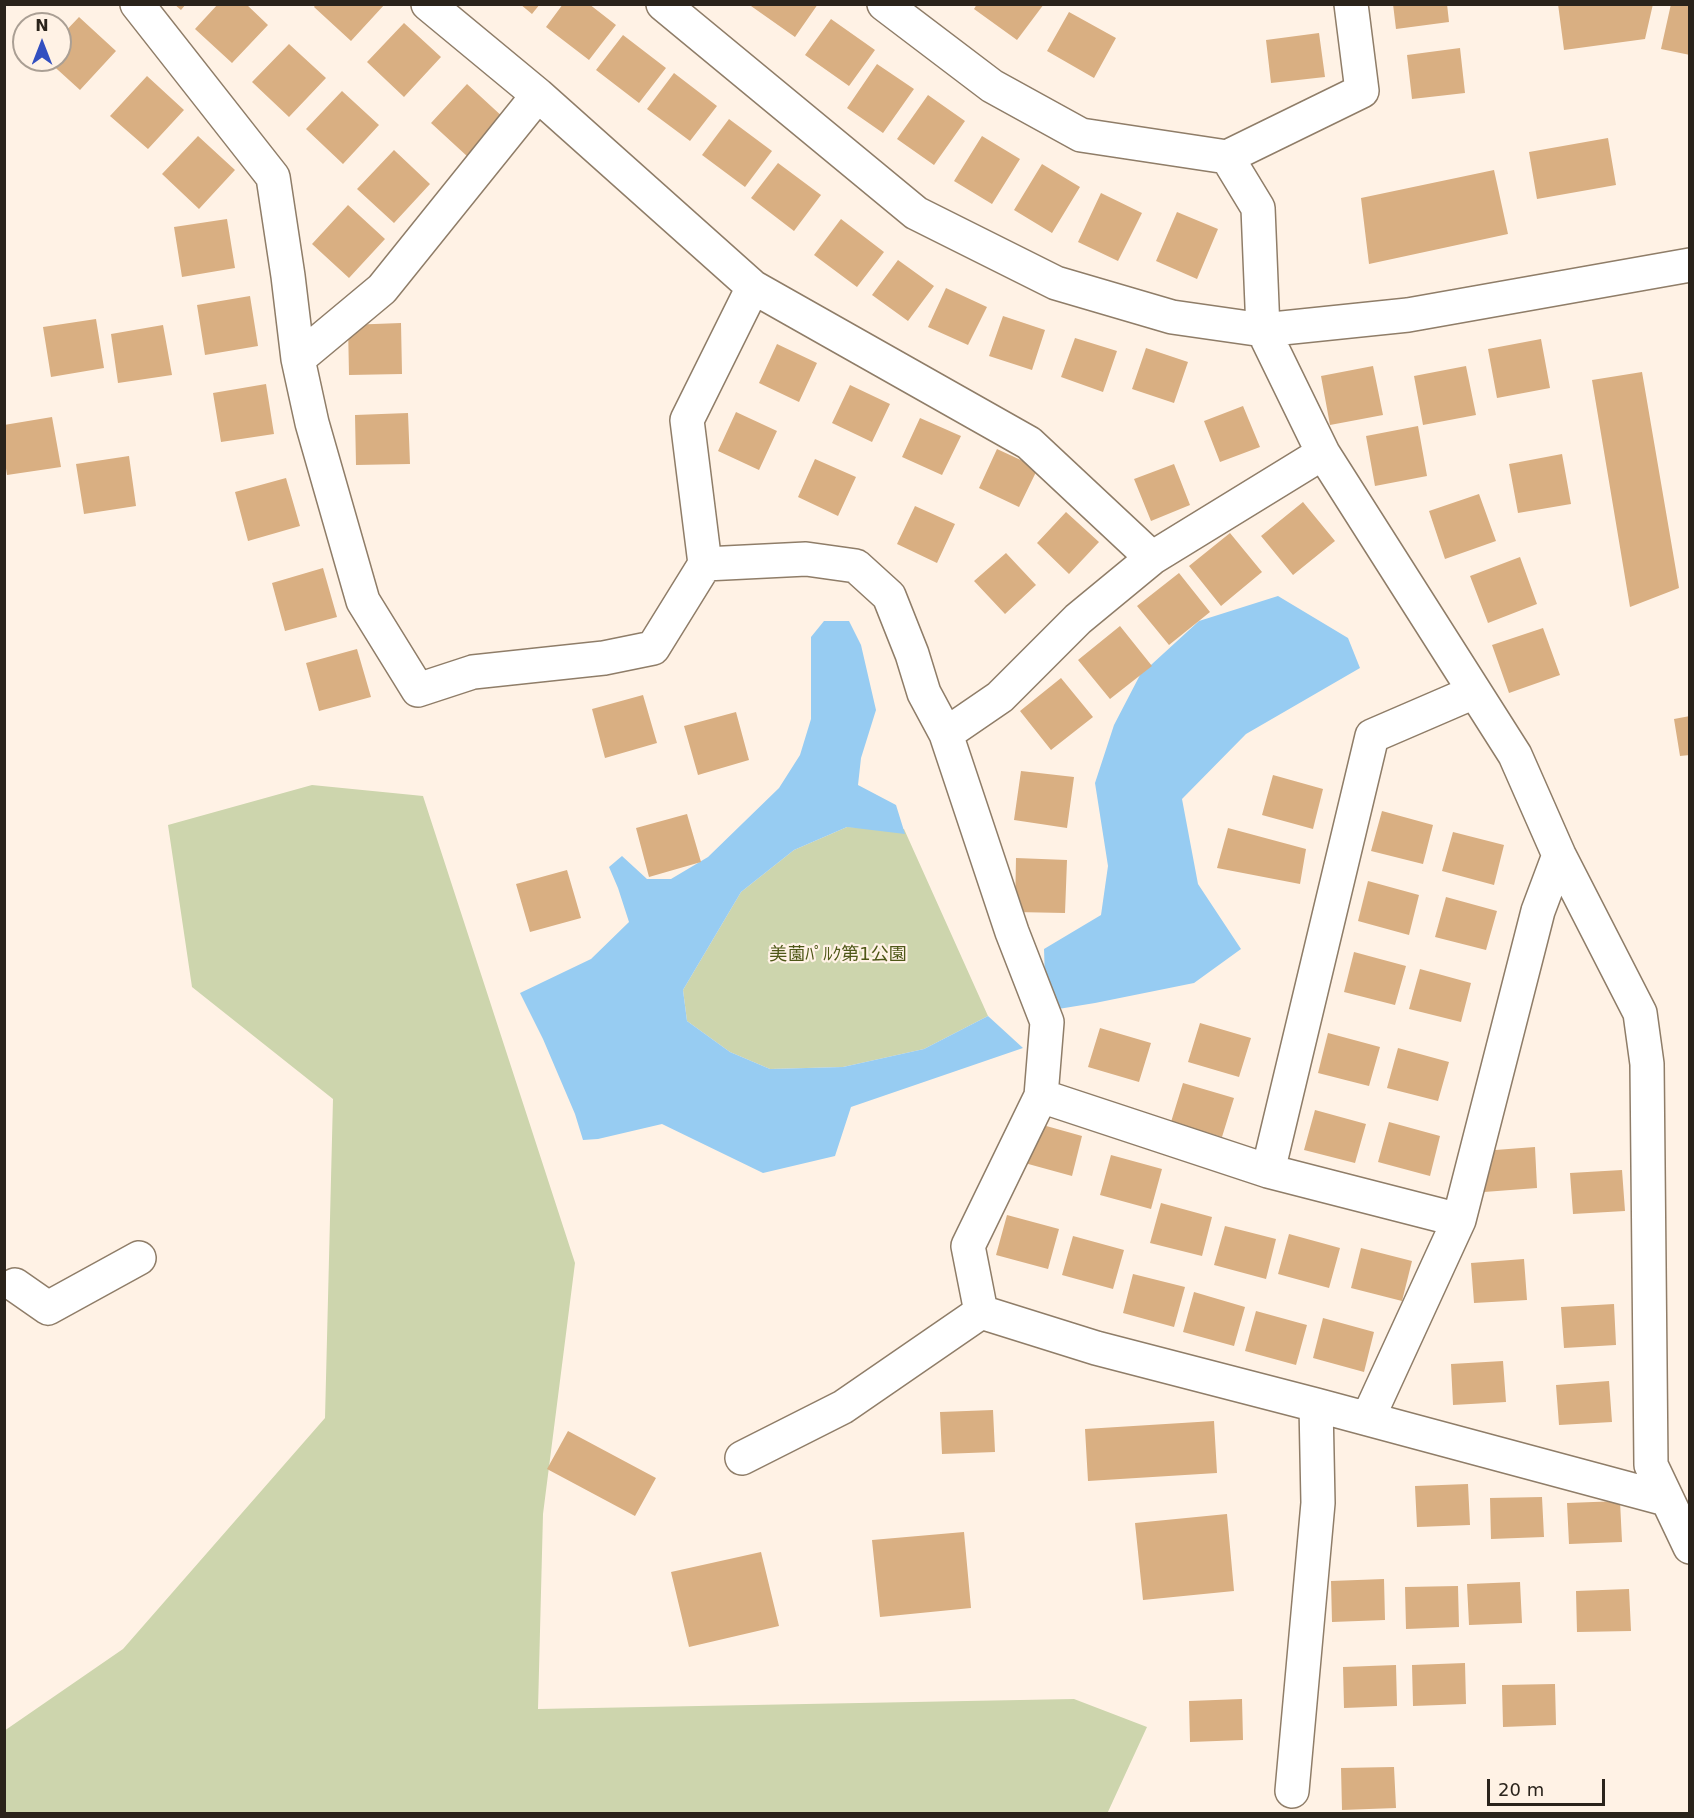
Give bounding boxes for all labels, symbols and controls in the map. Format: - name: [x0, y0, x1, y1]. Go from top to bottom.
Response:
- north arrow: [12, 12, 72, 72]
- text: N: [35, 16, 49, 35]
- park label: 美薗ﾊﾟﾙｸ第1公園: [769, 944, 907, 966]
- scale bar: [1490, 1767, 1608, 1805]
- text: 20 m: [1498, 1779, 1544, 1800]

